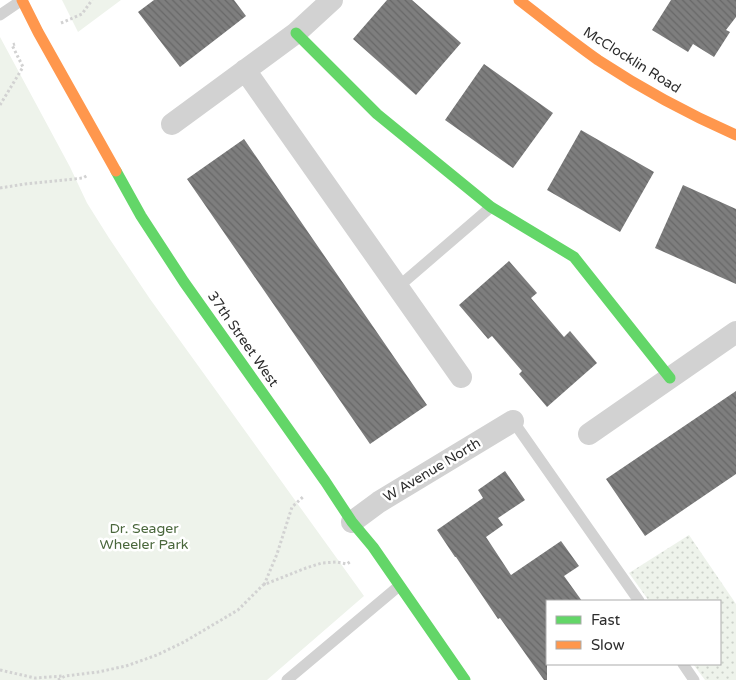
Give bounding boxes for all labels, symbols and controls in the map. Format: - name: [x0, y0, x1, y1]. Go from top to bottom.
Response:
- street label: McClocklin Road: [580, 23, 684, 97]
- street label: 37th Street West: [204, 288, 283, 390]
- street label: W Avenue North: [380, 434, 484, 506]
- park label: Dr. Seager Wheeler Park: [100, 520, 189, 553]
- legend: [546, 600, 721, 665]
- text: Fast: [591, 611, 621, 629]
- text: Slow: [591, 636, 625, 654]

